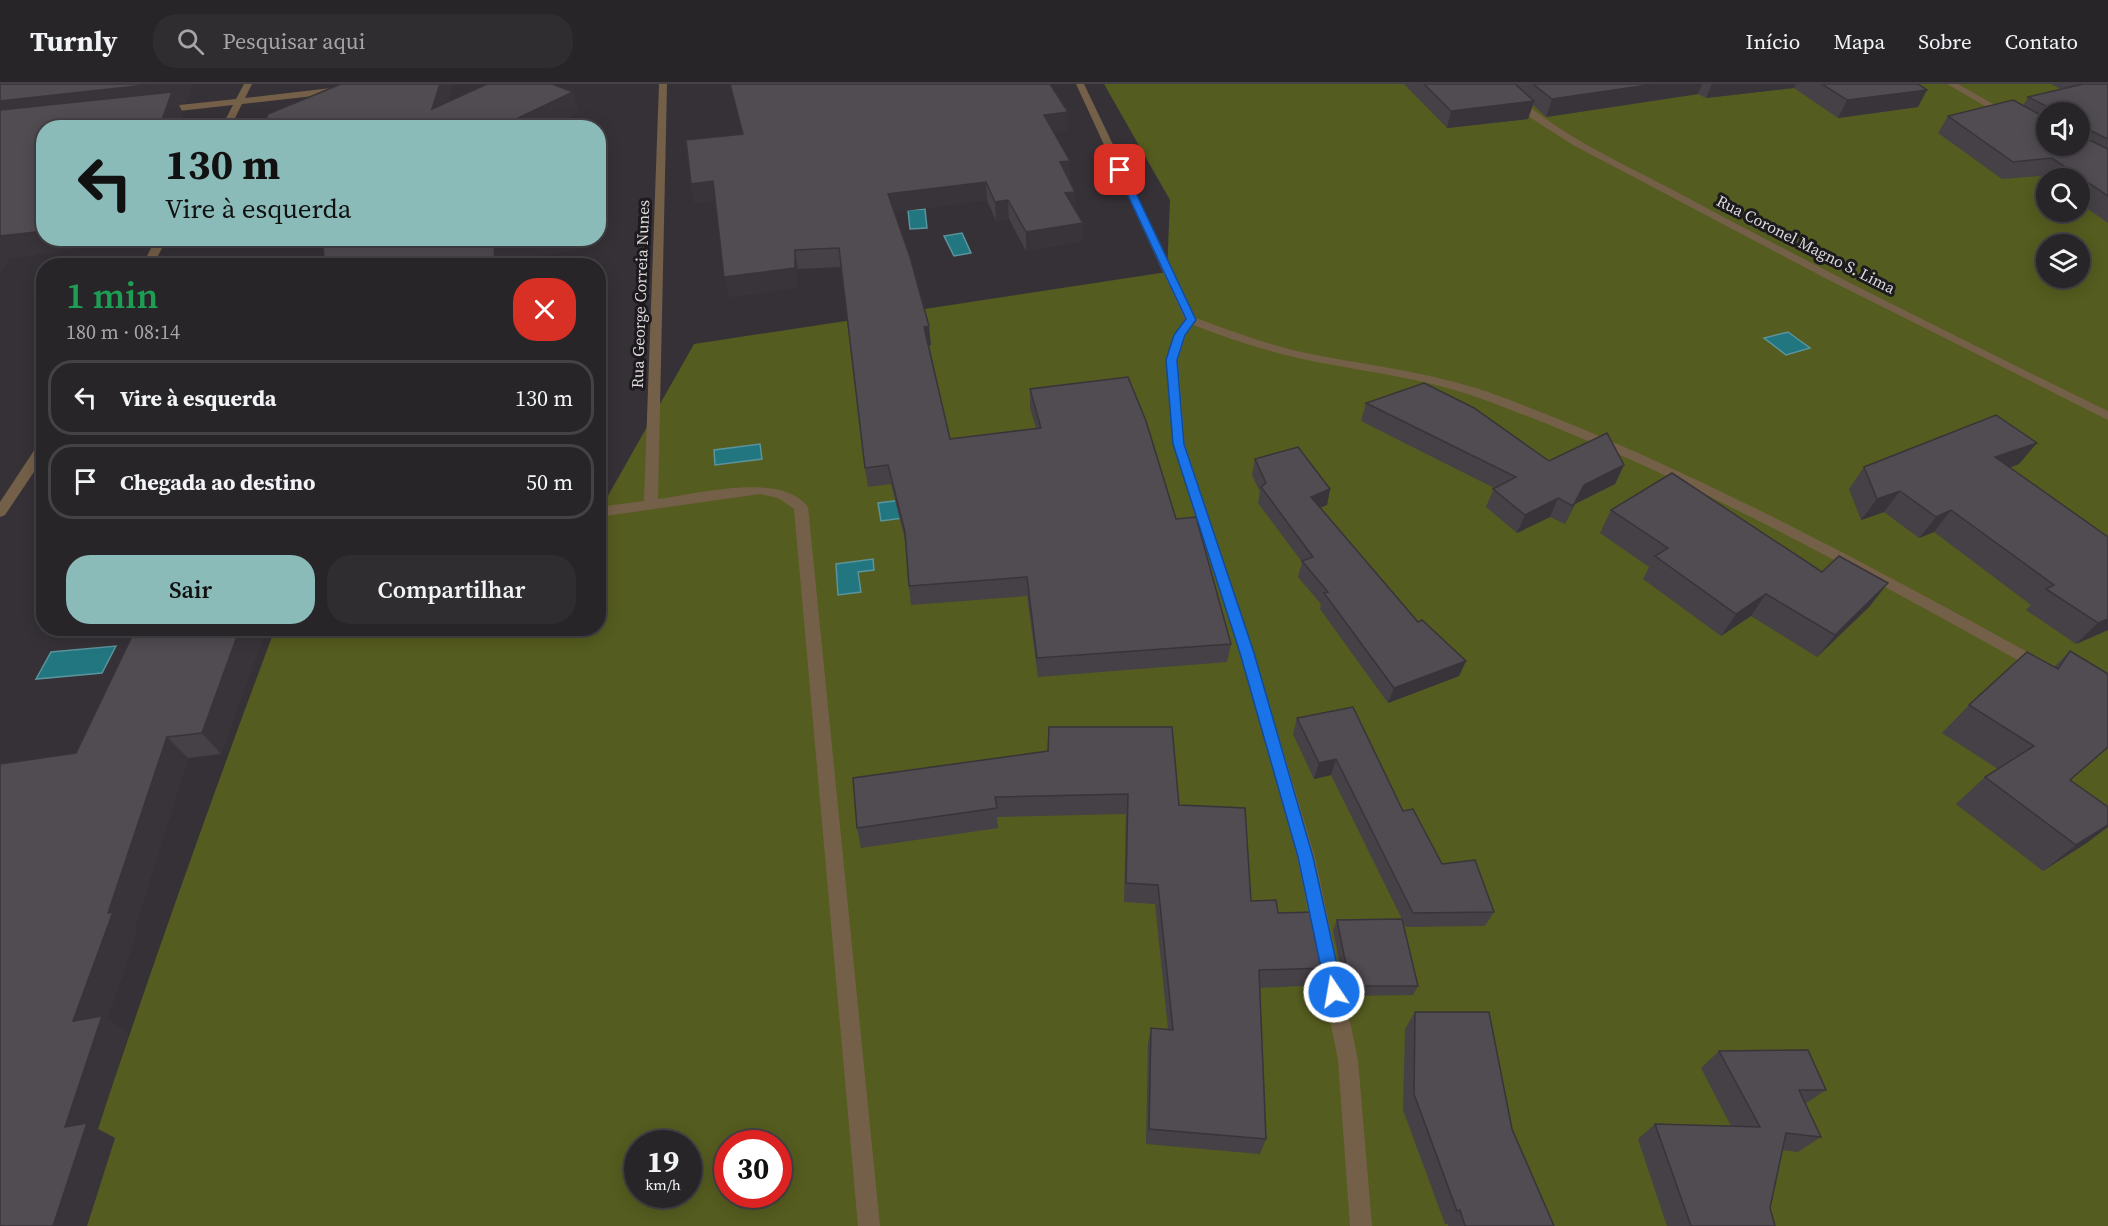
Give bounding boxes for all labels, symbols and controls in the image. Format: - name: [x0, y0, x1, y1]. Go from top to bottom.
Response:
- search box: [153, 14, 573, 68]
- text: Turnly: [30, 22, 117, 60]
- icon: search: [174, 25, 207, 58]
- text: Pesquisar aqui: [222, 26, 365, 56]
- text: Início: [1746, 27, 1800, 56]
- text: Mapa: [1833, 27, 1885, 56]
- text: Sobre: [1918, 27, 1972, 56]
- text: Contato: [2005, 27, 2078, 56]
- map controls: [2036, 102, 2090, 288]
- button: sound: [2036, 102, 2090, 156]
- text: 130 m: [165, 135, 280, 193]
- icon: left: [66, 144, 144, 222]
- pin: [1094, 144, 1145, 195]
- icon: arrive: [1103, 153, 1136, 186]
- button: search: [2036, 168, 2090, 222]
- street label: Rua Coronel Magno S. Lima: [1713, 189, 1900, 299]
- text: Vire à esquerda: [165, 190, 351, 227]
- street label: Rua George Correia Nunes: [626, 199, 654, 389]
- button: layers: [2036, 234, 2090, 288]
- text: 1 min: [66, 271, 158, 320]
- button: close: [513, 278, 576, 341]
- text: 180 m · 08:14: [66, 318, 180, 346]
- icon: left: [69, 381, 102, 414]
- text: Vire à esquerda: [120, 383, 276, 413]
- text: 130 m: [515, 383, 573, 413]
- icon: arrive: [69, 465, 102, 498]
- text: Chegada ao destino: [120, 467, 315, 497]
- text: 50 m: [526, 467, 573, 497]
- button: Sair: [66, 555, 315, 624]
- button: Compartilhar: [327, 555, 576, 624]
- position arrow: [1302, 960, 1366, 1024]
- speed limit sign: 30: [714, 1130, 792, 1208]
- text: 19: [647, 1141, 679, 1182]
- text: km/h: [645, 1174, 681, 1195]

